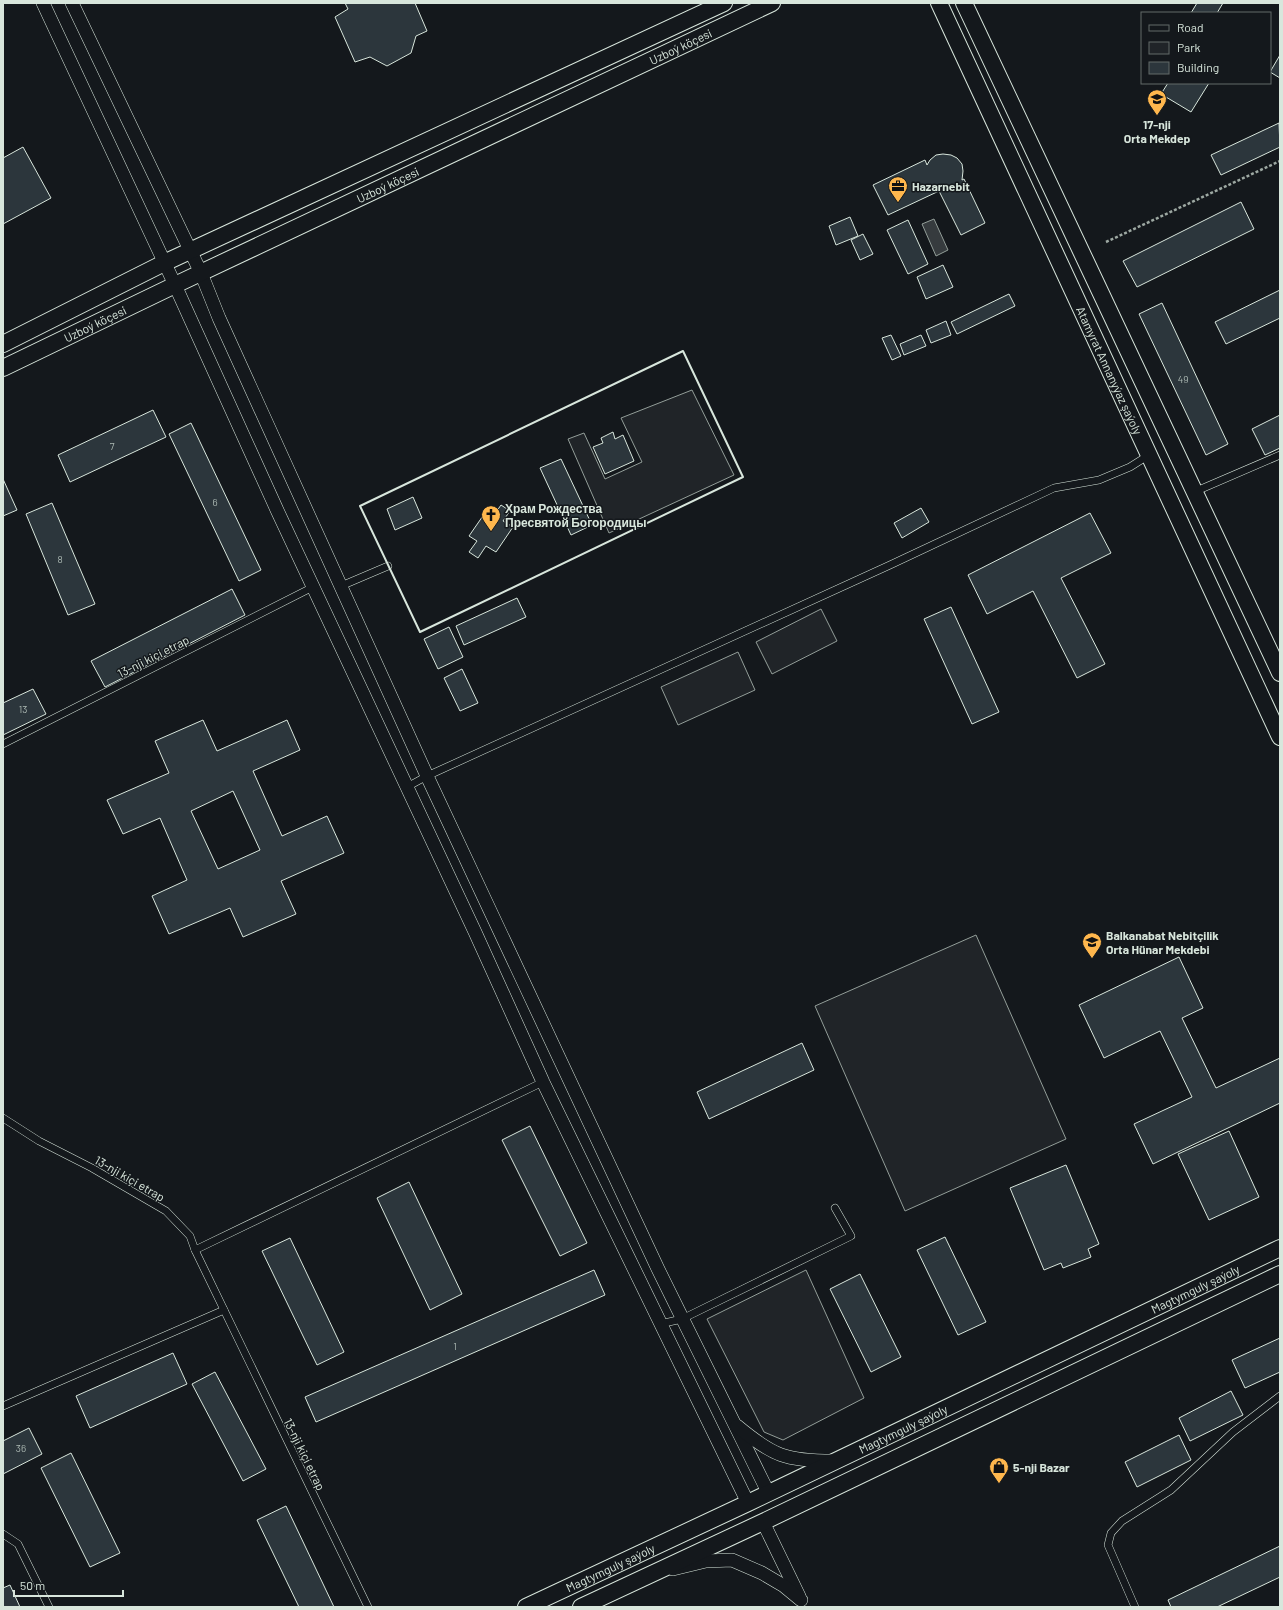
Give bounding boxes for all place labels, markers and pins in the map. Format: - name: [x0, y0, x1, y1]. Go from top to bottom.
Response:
- school or university icon: 17-nji Orta Mekdep: [1146, 88, 1168, 116]
- place label: 17-nji Orta Mekdep: [1124, 117, 1190, 145]
- office icon: Hazarnebit: [887, 175, 909, 203]
- place label: Hazarnebit: [912, 179, 970, 193]
- place label: Храм Рождества Пресвятой Богородицы: [505, 501, 646, 530]
- church icon: Храм Рождества Пресвятой Богородицы: [480, 504, 502, 532]
- place label: Balkanabat Nebitçilik Orta Hünar Mekdebi: [1106, 928, 1219, 956]
- school or university icon: Balkanabat Nebitçilik Orta Hünar Mekdebi: [1081, 931, 1103, 959]
- shop icon: 5-nji Bazar: [988, 1456, 1010, 1484]
- place label: 5-nji Bazar: [1013, 1460, 1070, 1474]

